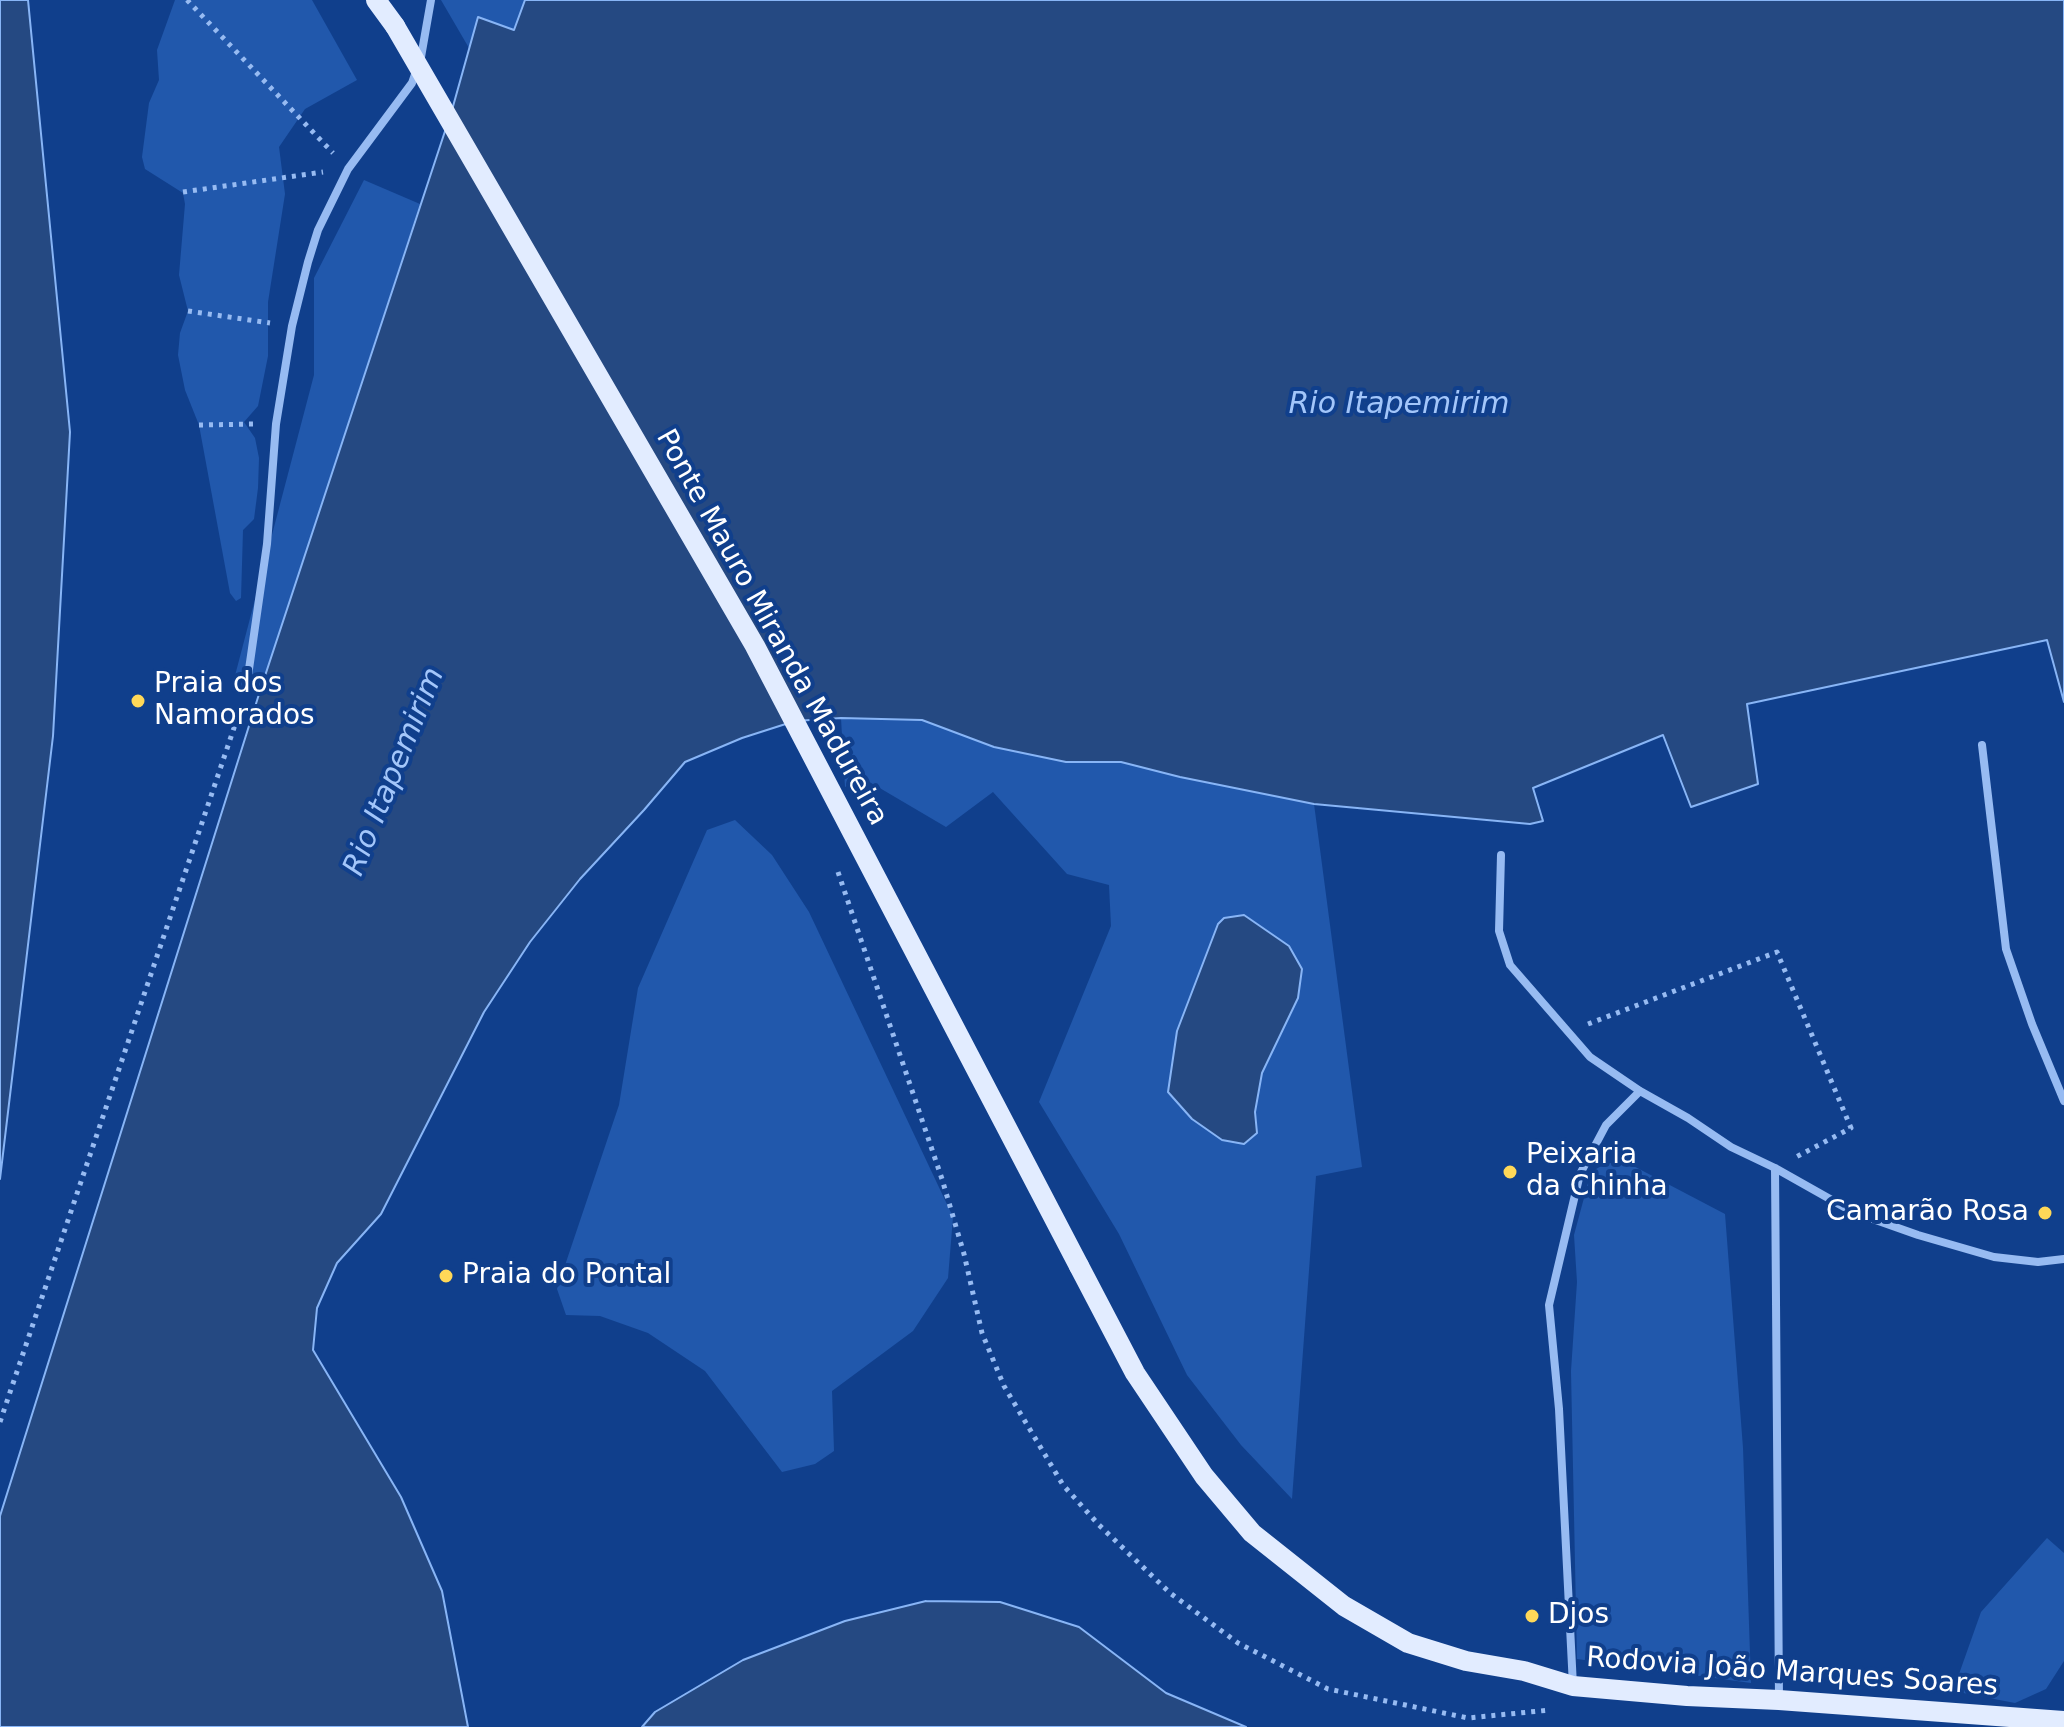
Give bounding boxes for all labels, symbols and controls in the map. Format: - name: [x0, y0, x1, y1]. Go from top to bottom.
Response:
- water label: Rio Itapemirim: [1288, 387, 1510, 423]
- street label: Ponte Mauro Miranda Madureira: [648, 424, 894, 832]
- water label: Rio Itapemirim: [337, 663, 453, 881]
- place label: Praia dos Namorados: [154, 668, 315, 734]
- marker: Praia dos Namorados: [129, 692, 147, 710]
- place label: Peixaria da Chinha: [1526, 1139, 1668, 1205]
- marker: Peixaria da Chinha: [1501, 1163, 1519, 1181]
- place label: Camarão Rosa: [1826, 1196, 2029, 1230]
- marker: Camarão Rosa: [2036, 1204, 2054, 1222]
- place label: Praia do Pontal: [462, 1259, 671, 1293]
- marker: Praia do Pontal: [437, 1267, 455, 1285]
- place label: Djos: [1548, 1599, 1609, 1633]
- marker: Djos: [1523, 1607, 1541, 1625]
- street label: Rodovia João Marques Soares: [1585, 1642, 1999, 1704]

